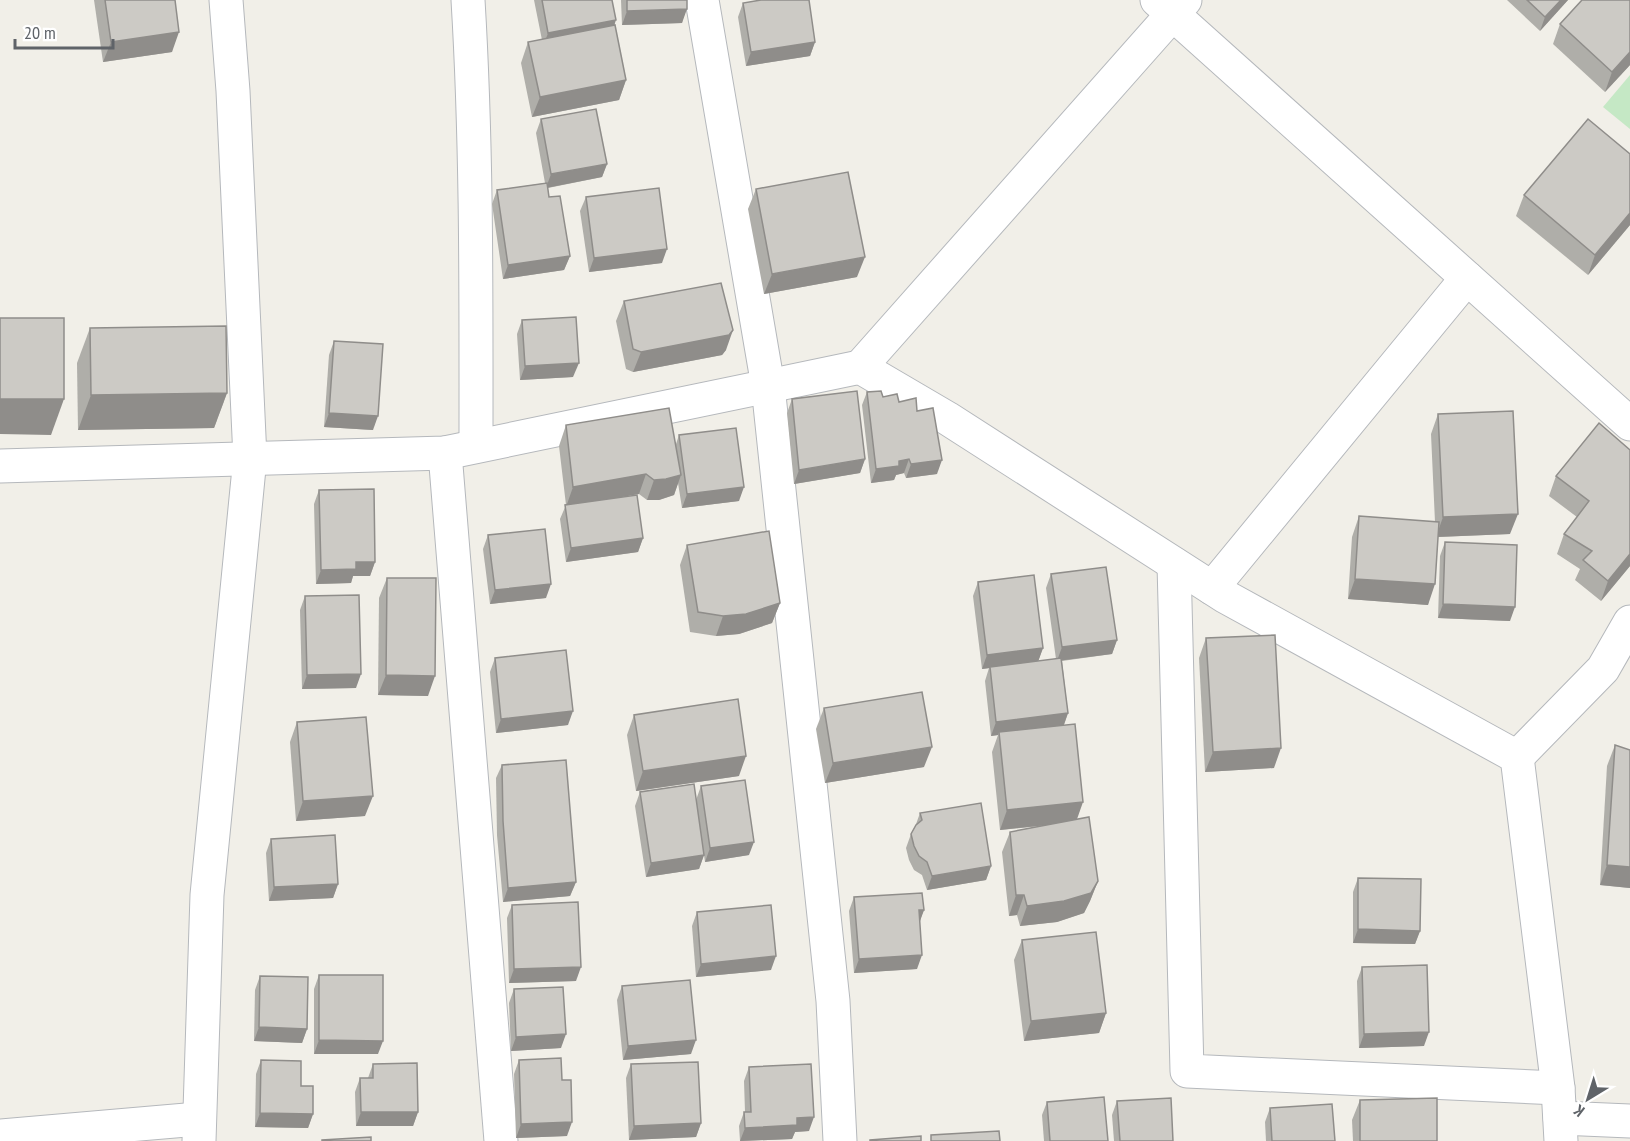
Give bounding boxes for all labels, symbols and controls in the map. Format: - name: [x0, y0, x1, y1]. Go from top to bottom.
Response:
- scale bar: [15, 12, 112, 50]
- text: 20 m: [24, 21, 56, 44]
- north arrow: [1558, 1069, 1618, 1129]
- text: K: [1569, 1100, 1588, 1121]

